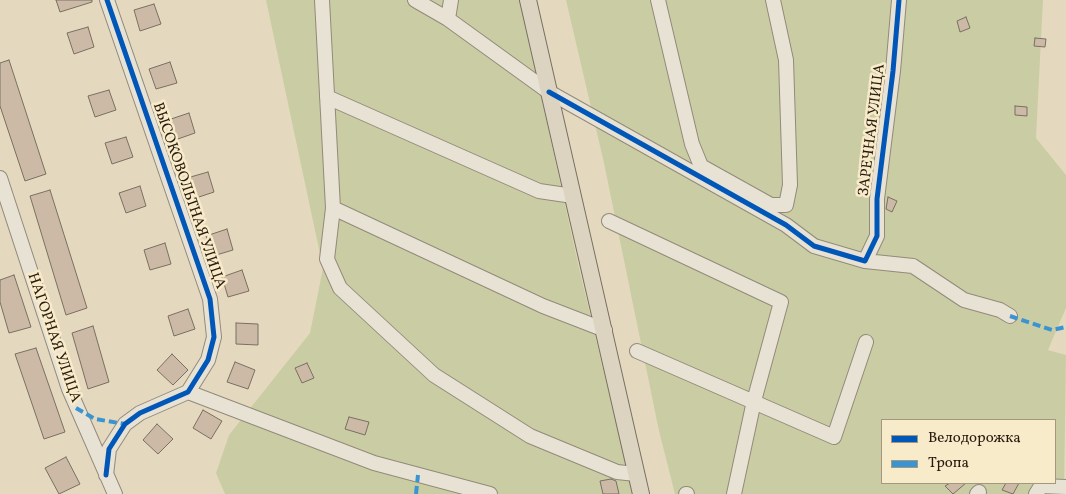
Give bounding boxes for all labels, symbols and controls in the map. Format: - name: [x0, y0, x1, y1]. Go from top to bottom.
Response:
- street label: ЗАРЕЧНАЯ УЛИЦА: [856, 63, 890, 197]
- street label: ВЫСОКОВОЛЬТНАЯ УЛИЦА: [148, 100, 228, 292]
- street label: НАГОРНАЯ УЛИЦА: [22, 271, 84, 405]
- legend: [881, 419, 1056, 484]
- text: Велодорожка: [928, 428, 1021, 449]
- text: Тропа: [928, 453, 969, 474]

